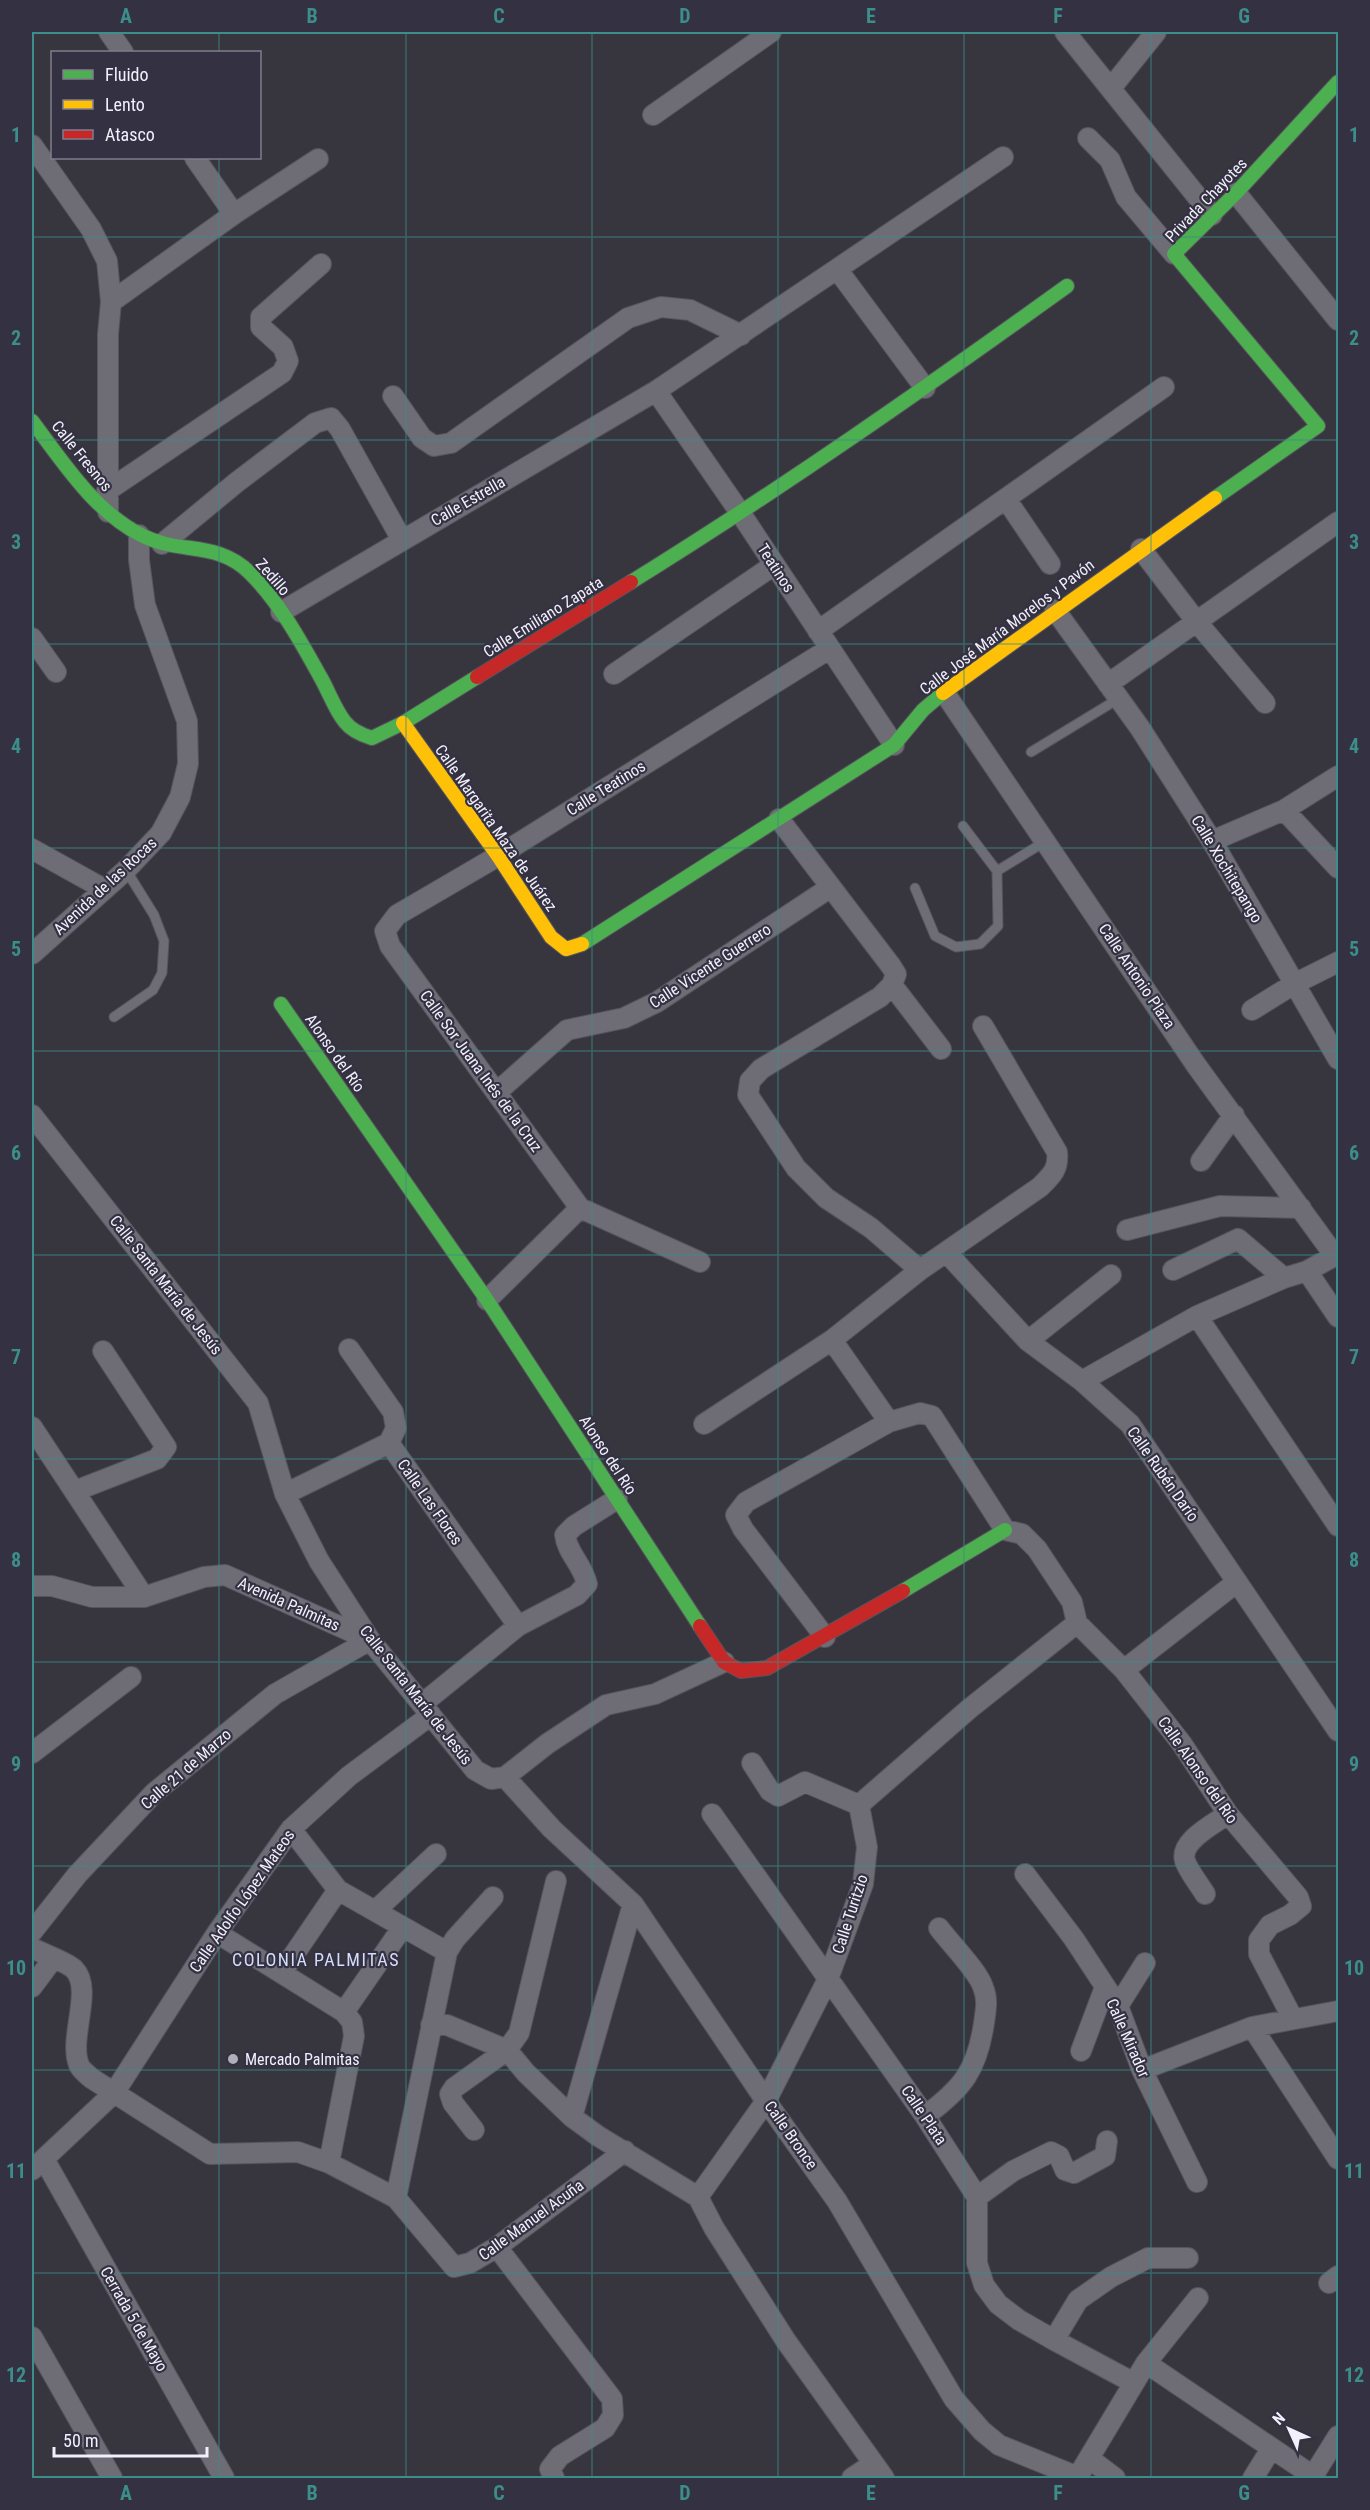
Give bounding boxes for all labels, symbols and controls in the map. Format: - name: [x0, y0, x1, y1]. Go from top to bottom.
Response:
- text: A: [120, 4, 132, 28]
- text: B: [306, 4, 318, 28]
- text: C: [493, 4, 505, 28]
- text: D: [679, 4, 691, 28]
- text: E: [866, 4, 876, 28]
- text: F: [1053, 4, 1063, 28]
- text: G: [1238, 4, 1250, 28]
- legend: [51, 51, 261, 159]
- text: Fluido: [105, 64, 149, 85]
- text: Lento: [105, 94, 145, 115]
- text: 1: [11, 123, 21, 147]
- text: 1: [1349, 123, 1359, 147]
- text: Atasco: [105, 124, 155, 145]
- street label: Privada Chayotes: [1161, 154, 1251, 246]
- text: 2: [11, 326, 21, 350]
- text: 2: [1349, 326, 1359, 350]
- street label: Calle Fresnos: [48, 417, 116, 495]
- street label: Calle Estrella: [428, 472, 508, 530]
- text: 3: [11, 530, 21, 554]
- text: 3: [1349, 530, 1359, 554]
- street label: Teatinos: [753, 540, 799, 596]
- street label: Zedillo: [252, 555, 294, 599]
- street label: Calle José María Morelos y Pavón: [916, 555, 1098, 699]
- street label: Calle Emiliano Zapata: [480, 573, 606, 661]
- text: 4: [11, 734, 21, 758]
- text: 4: [1349, 734, 1359, 758]
- street label: Calle Margarita Maza de Juárez: [431, 741, 561, 915]
- street label: Calle Teatinos: [563, 756, 649, 820]
- street label: Calle Xochitepango: [1187, 812, 1267, 926]
- street label: Avenida de las Rocas: [49, 833, 161, 939]
- street label: Calle Vicente Guerrero: [646, 920, 774, 1012]
- street label: Calle Antonio Plaza: [1095, 920, 1179, 1032]
- text: 5: [11, 937, 21, 961]
- text: 5: [1349, 937, 1359, 961]
- street label: Calle Sor Juana Inés de la Cruz: [416, 986, 546, 1156]
- street label: Alonso del Río: [301, 1010, 369, 1096]
- text: 6: [11, 1141, 21, 1165]
- text: 6: [1349, 1141, 1359, 1165]
- street label: Calle Santa María de Jesús: [106, 1212, 226, 1358]
- text: 7: [11, 1345, 21, 1369]
- text: 7: [1349, 1345, 1359, 1369]
- street label: Alonso del Río: [575, 1412, 641, 1498]
- street label: Calle Rubén Darío: [1123, 1423, 1203, 1525]
- street label: Calle Las Flores: [393, 1455, 467, 1549]
- text: 8: [11, 1548, 21, 1572]
- text: 8: [1349, 1548, 1359, 1572]
- street label: Avenida Palmitas: [235, 1573, 343, 1635]
- street label: Calle Santa María de Jesús: [356, 1622, 476, 1768]
- street label: Calle Alonso del Río: [1154, 1713, 1242, 1827]
- street label: Calle 21 de Marzo: [137, 1725, 235, 1813]
- text: 9: [11, 1752, 21, 1776]
- text: 9: [1349, 1752, 1359, 1776]
- street label: Calle Adolfo López Mateos: [185, 1826, 299, 1976]
- street label: Calle Turitzio: [828, 1872, 872, 1956]
- district label: COLONIA PALMITAS: [232, 1949, 400, 1970]
- text: 10: [6, 1956, 26, 1980]
- text: 10: [1344, 1956, 1364, 1980]
- street label: Calle Mirador: [1102, 1996, 1154, 2080]
- place label: Mercado Palmitas: [245, 2050, 360, 2069]
- marker: Mercado Palmitas: [226, 2052, 240, 2066]
- street label: Calle Plata: [897, 2082, 951, 2148]
- street label: Calle Bronce: [760, 2097, 822, 2173]
- text: 11: [6, 2159, 26, 2183]
- text: 11: [1344, 2159, 1364, 2183]
- street label: Calle Manuel Acuña: [475, 2176, 587, 2264]
- street label: Cerrada 5 de Mayo: [96, 2263, 172, 2375]
- text: 12: [6, 2363, 26, 2387]
- text: 12: [1344, 2363, 1364, 2387]
- north arrow: [1259, 2399, 1319, 2459]
- text: N: [1269, 2409, 1289, 2429]
- scale bar: [54, 2420, 207, 2458]
- text: 50 m: [63, 2430, 98, 2451]
- text: A: [120, 2481, 132, 2505]
- text: B: [306, 2481, 318, 2505]
- text: C: [493, 2481, 505, 2505]
- text: D: [679, 2481, 691, 2505]
- text: E: [866, 2481, 876, 2505]
- text: F: [1053, 2481, 1063, 2505]
- text: G: [1238, 2481, 1250, 2505]

